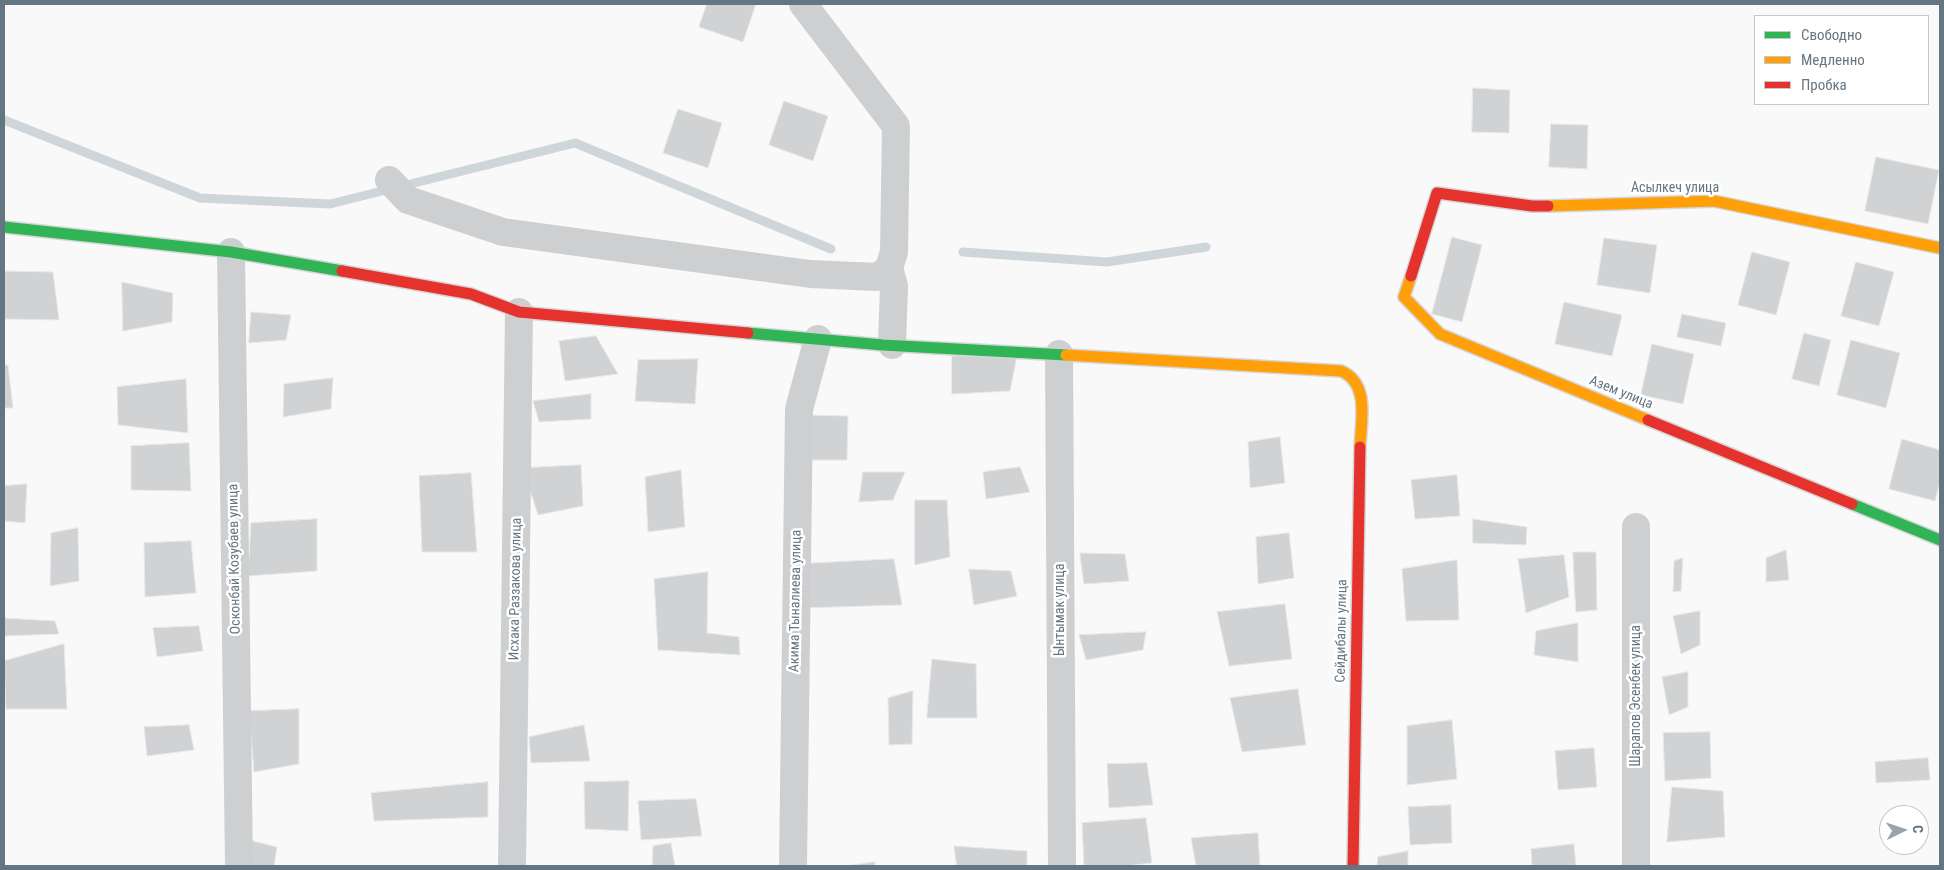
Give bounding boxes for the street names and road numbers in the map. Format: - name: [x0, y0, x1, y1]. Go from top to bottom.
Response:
- street label: Асылкеч улица: [1631, 180, 1719, 196]
- street label: Азем улица: [1587, 373, 1655, 413]
- street label: Осконбай Козубаев улица: [225, 484, 245, 634]
- street label: Исхака Раззакова улица: [506, 518, 526, 660]
- street label: Акима Тыналиева улица: [786, 530, 806, 672]
- street label: Ынтымак улица: [1052, 564, 1068, 656]
- street label: Сейдибалы улица: [1333, 579, 1351, 683]
- street label: Шарапов Эсенбек улица: [1628, 625, 1644, 767]

